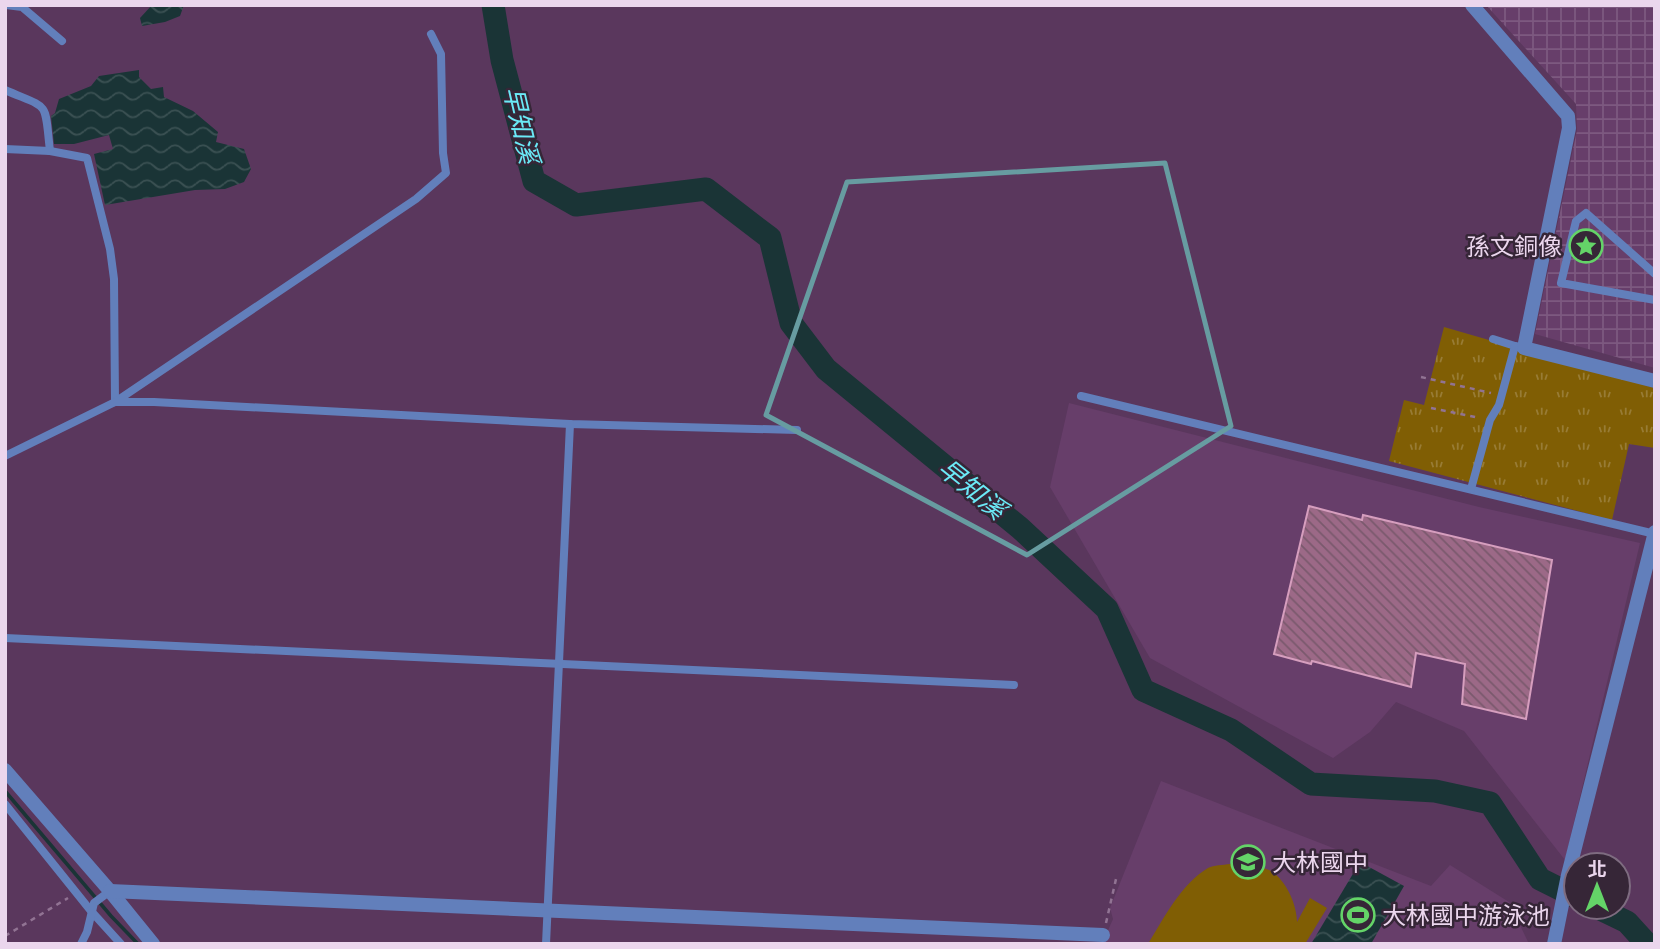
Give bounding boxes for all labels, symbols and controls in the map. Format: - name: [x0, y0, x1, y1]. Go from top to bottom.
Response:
- water label: 早知溪: [496, 83, 547, 171]
- place icon: 孫文銅像: [1567, 227, 1605, 265]
- place label: 孫文銅像: [1466, 231, 1562, 262]
- water label: 早知溪: [931, 451, 1016, 529]
- school or university icon: 大林國中: [1229, 843, 1267, 881]
- place label: 大林國中: [1272, 847, 1368, 878]
- north arrow: [1562, 851, 1632, 921]
- text: 北: [1587, 857, 1607, 882]
- sports icon: 大林國中游泳池: [1339, 896, 1377, 934]
- place label: 大林國中游泳池: [1382, 900, 1550, 931]

